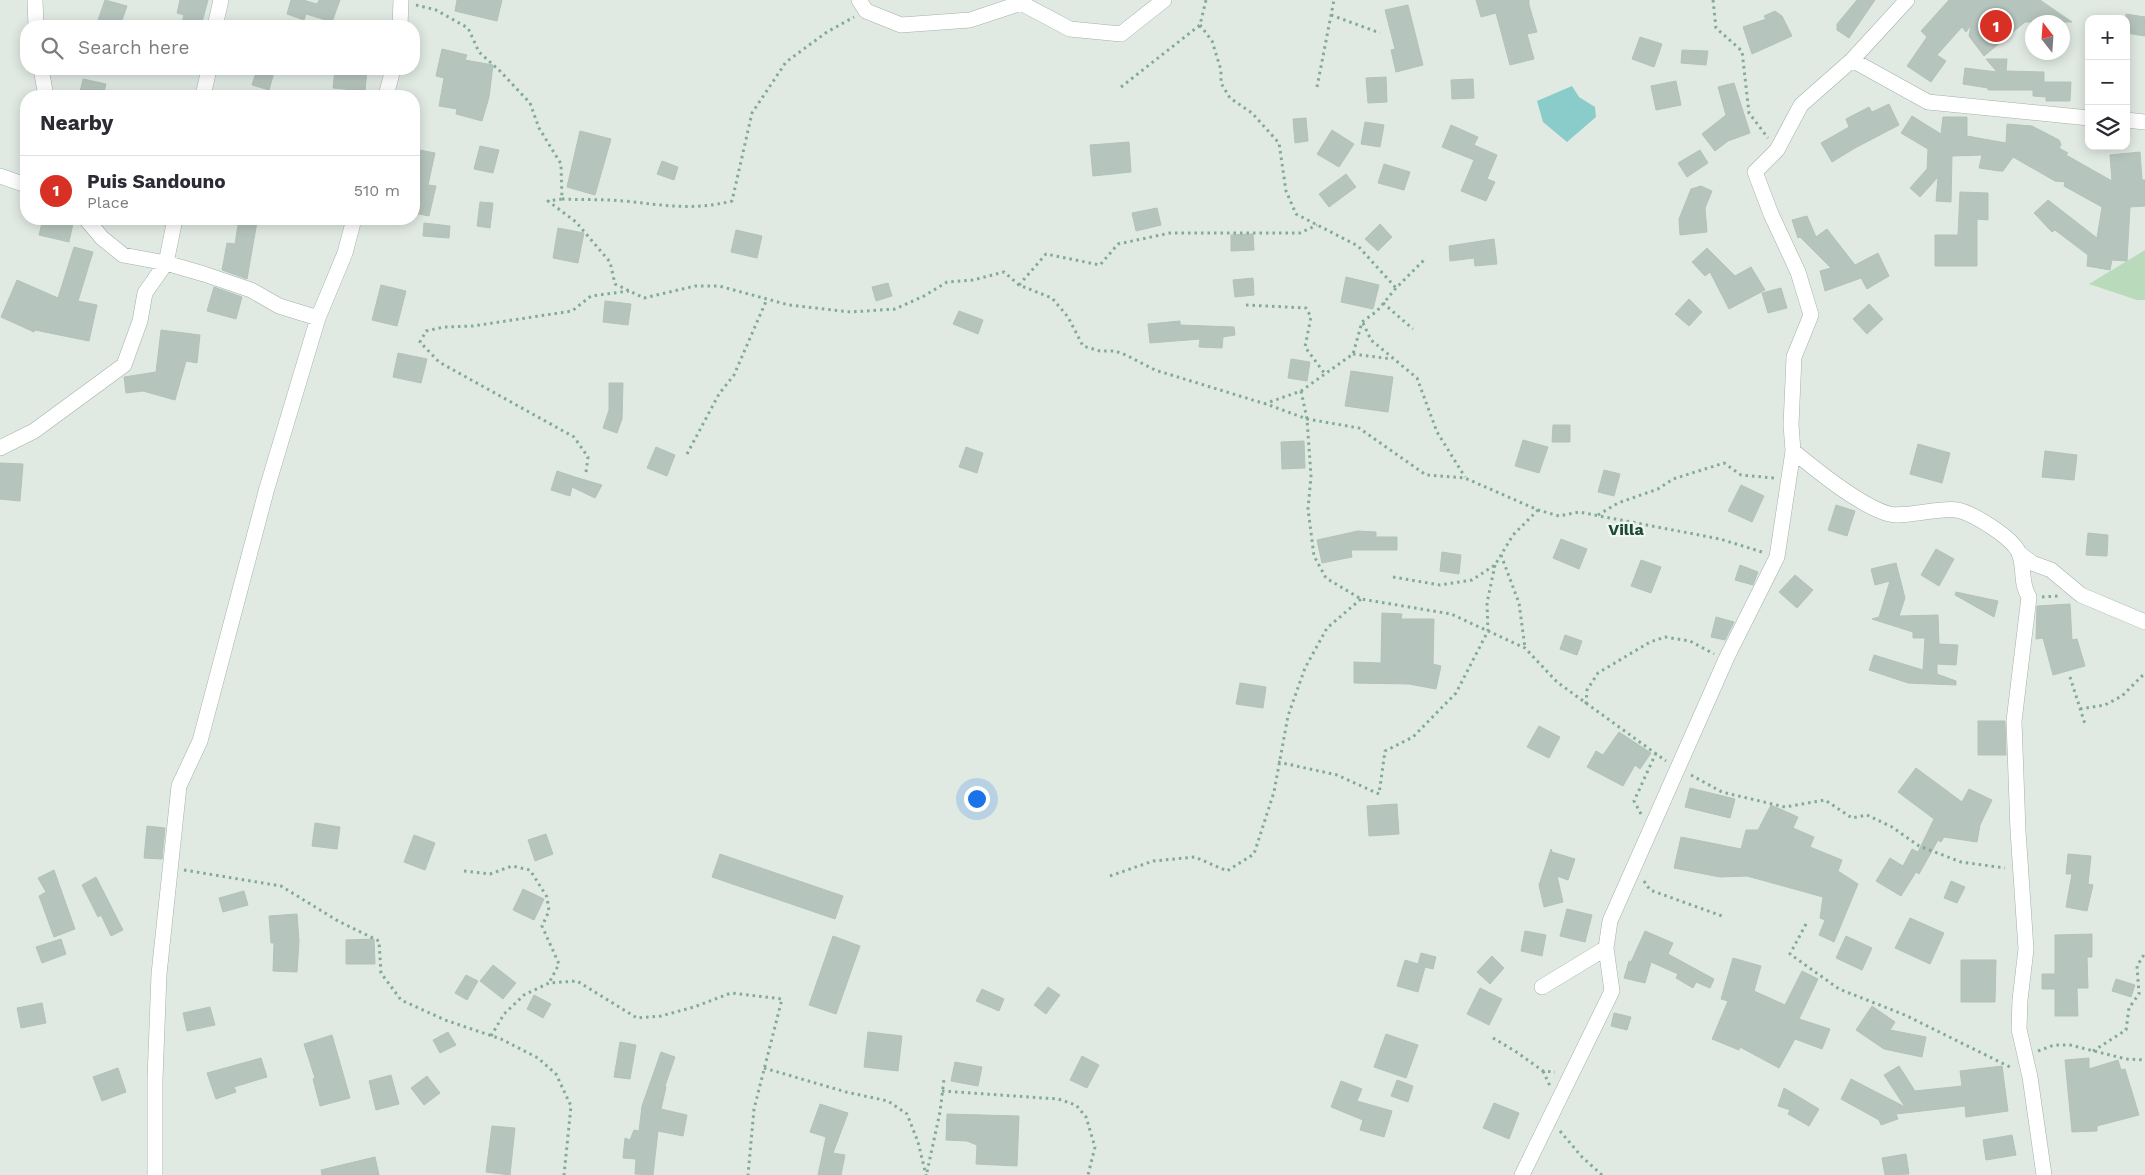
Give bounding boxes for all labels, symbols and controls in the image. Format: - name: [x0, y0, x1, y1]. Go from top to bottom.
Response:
- pin: 1: [1980, 7, 2012, 45]
- north arrow: [2025, 15, 2070, 60]
- map controls: [2085, 15, 2130, 150]
- button: +: [2085, 15, 2130, 60]
- search box: [20, 20, 420, 75]
- icon: search: [38, 34, 66, 62]
- text: Search here: [78, 36, 189, 59]
- button: −: [2085, 60, 2130, 105]
- button: layers: [2085, 105, 2130, 150]
- text: Nearby: [40, 110, 113, 135]
- text: Puis Sandouno: [87, 170, 226, 193]
- text: 1: [53, 181, 59, 200]
- text: 510 m: [354, 181, 400, 200]
- text: Place: [87, 193, 129, 212]
- district label: Villa: [1608, 520, 1644, 539]
- your location: [964, 786, 990, 812]

